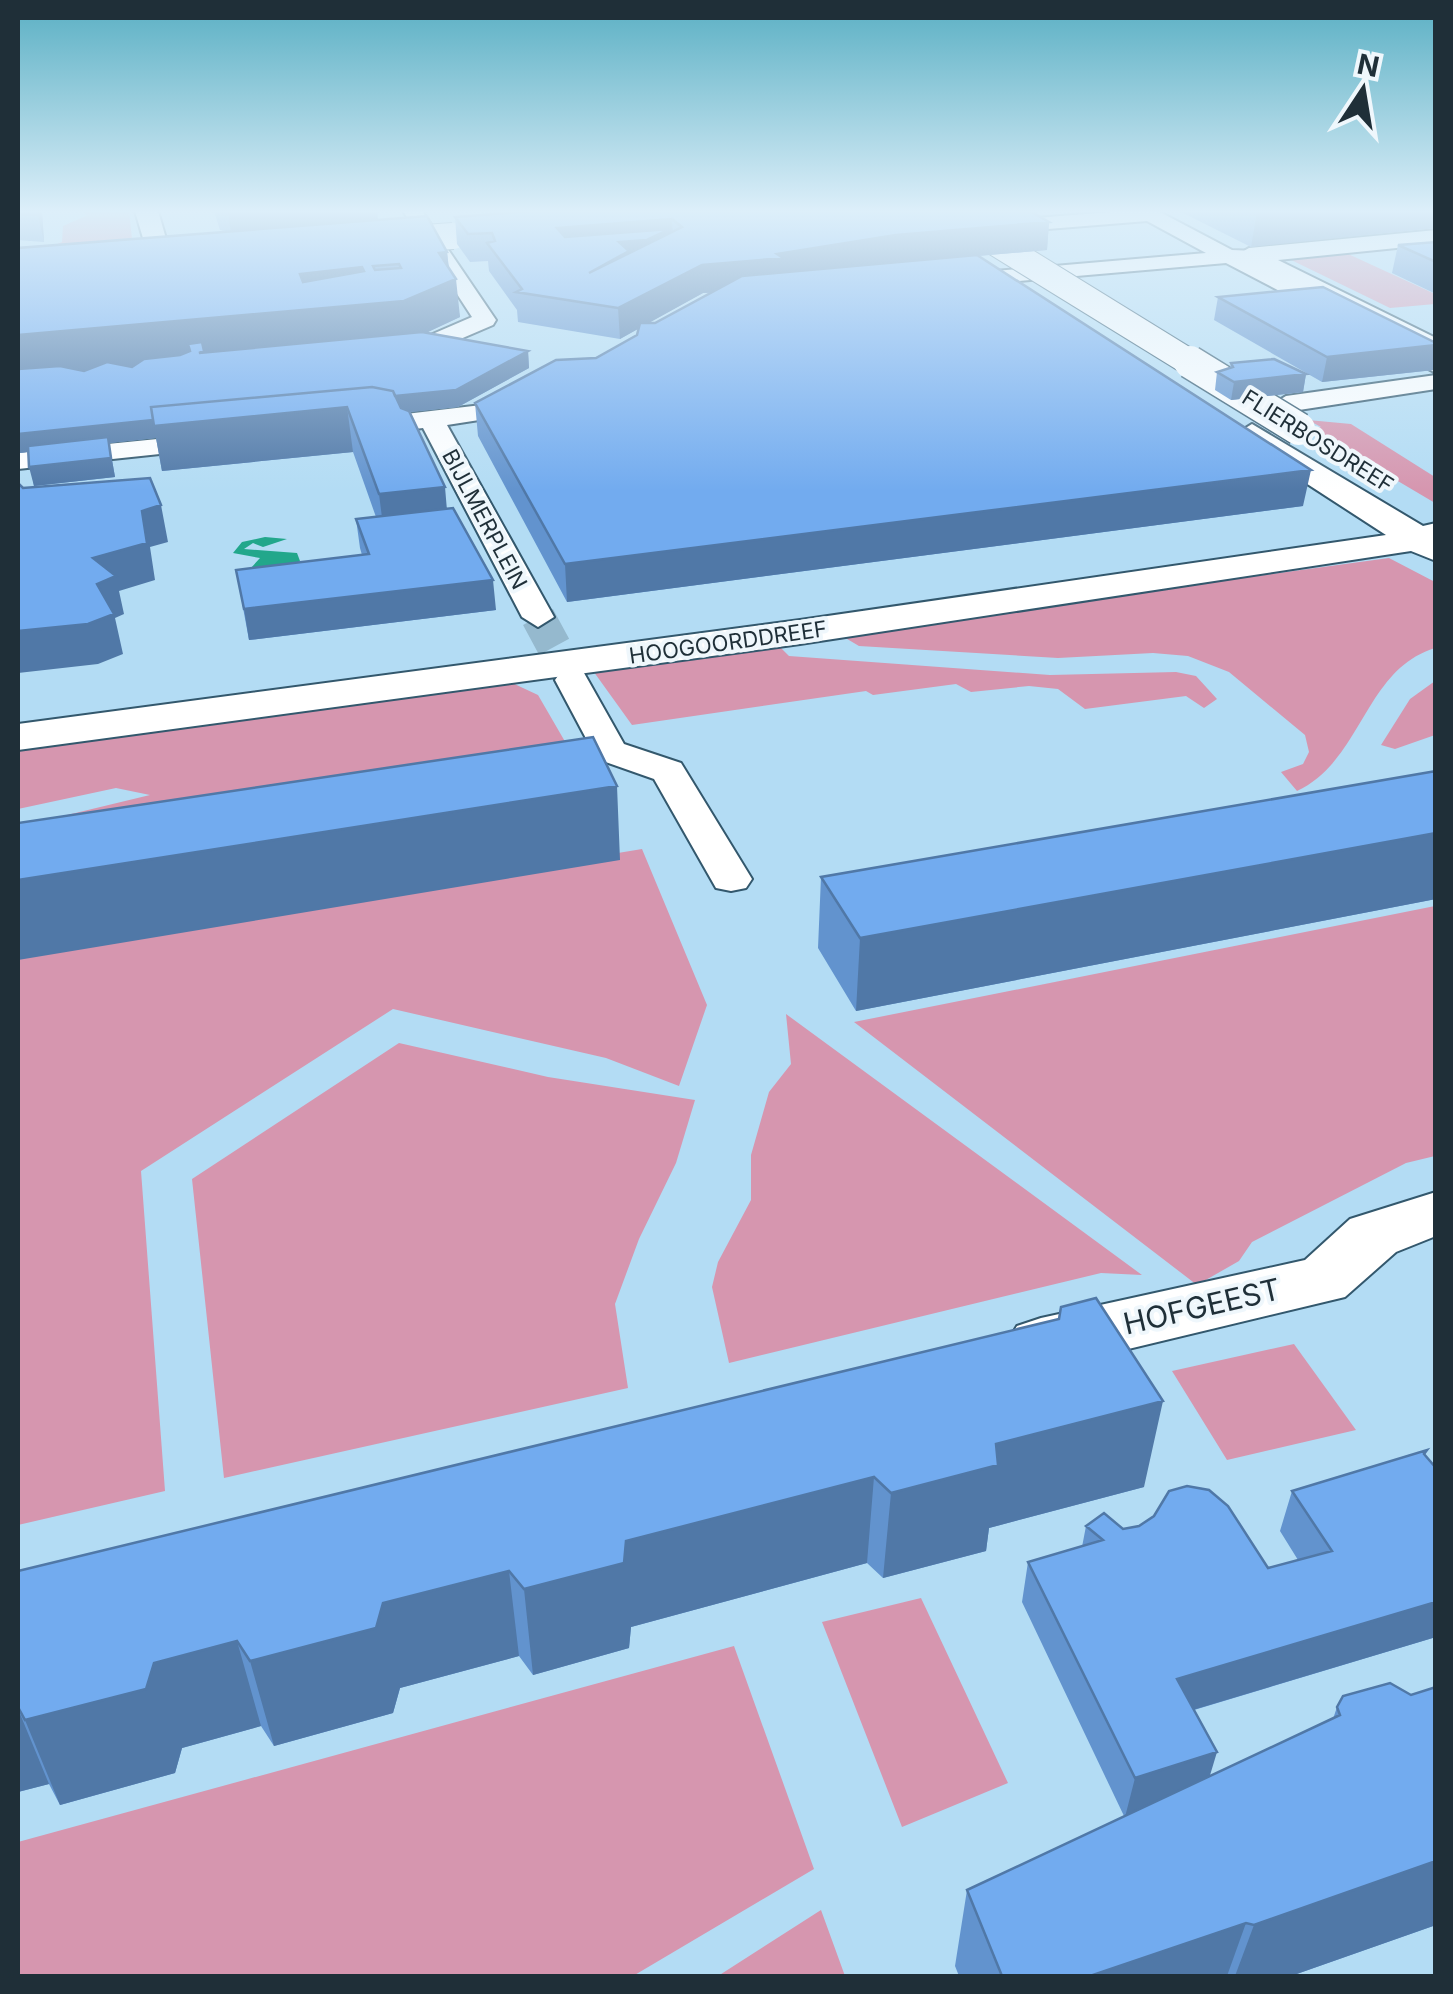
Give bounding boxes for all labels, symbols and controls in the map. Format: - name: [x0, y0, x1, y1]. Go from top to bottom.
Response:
- north arrow: [1313, 40, 1413, 140]
- text: N: [1354, 47, 1382, 84]
- street label: FLIERBOSDREEF: [1238, 384, 1398, 498]
- street label: BIJLMERPLEIN: [437, 445, 533, 593]
- street label: HOOGOORDDREEF: [627, 615, 829, 669]
- street label: HOFGEEST: [1120, 1270, 1284, 1342]

